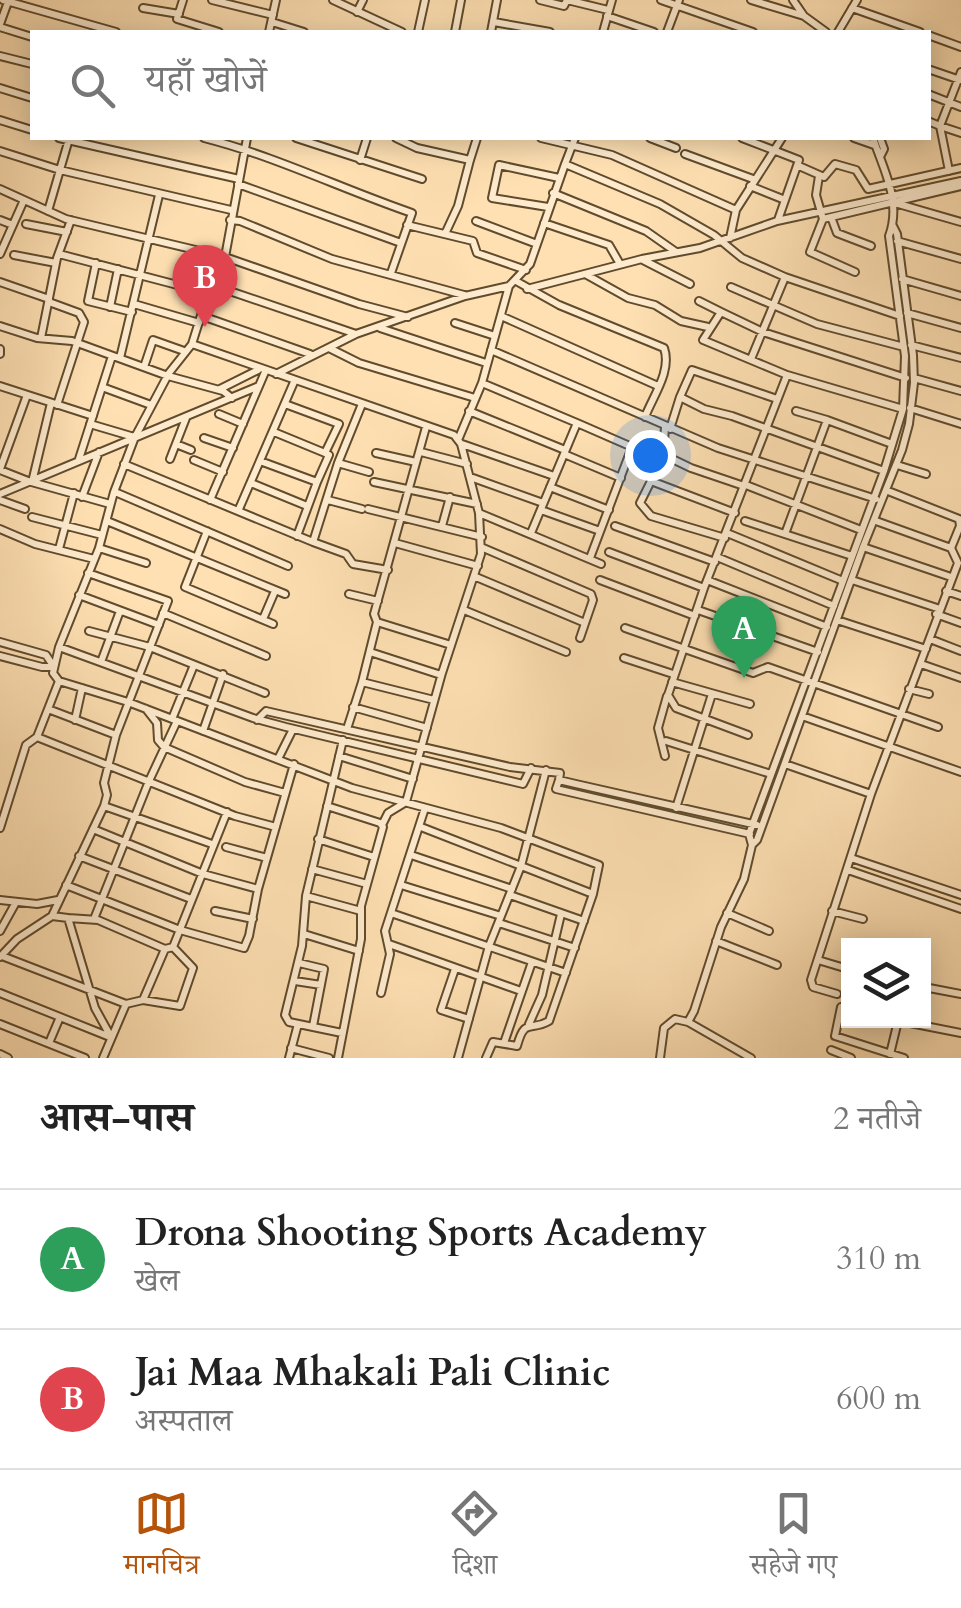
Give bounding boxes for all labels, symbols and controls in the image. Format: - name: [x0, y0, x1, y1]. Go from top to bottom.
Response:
- search box: [30, 30, 931, 140]
- text: यहाँ खोजें: [145, 54, 266, 106]
- icon: search: [65, 58, 120, 113]
- pin: B: [172, 245, 238, 327]
- your location: [625, 430, 676, 481]
- pin: A: [712, 596, 776, 678]
- map controls: [841, 938, 931, 1028]
- button: layers: [841, 938, 931, 1028]
- text: आस-पास: [40, 1089, 194, 1146]
- text: 2 नतीजे: [833, 1097, 921, 1141]
- text: Drona Shooting Sports Academy: [135, 1207, 707, 1259]
- text: A: [60, 1237, 85, 1281]
- text: 310 m: [836, 1237, 921, 1281]
- text: खेल: [135, 1259, 180, 1303]
- text: Jai Maa Mhakali Pali Clinic: [135, 1347, 610, 1399]
- text: B: [61, 1377, 84, 1421]
- text: 600 m: [836, 1377, 921, 1421]
- text: अस्पताल: [135, 1399, 232, 1443]
- tab: मानचित्र: [124, 1486, 200, 1592]
- tab: दिशा: [447, 1486, 502, 1592]
- tab: सहेजे गए: [750, 1486, 837, 1592]

